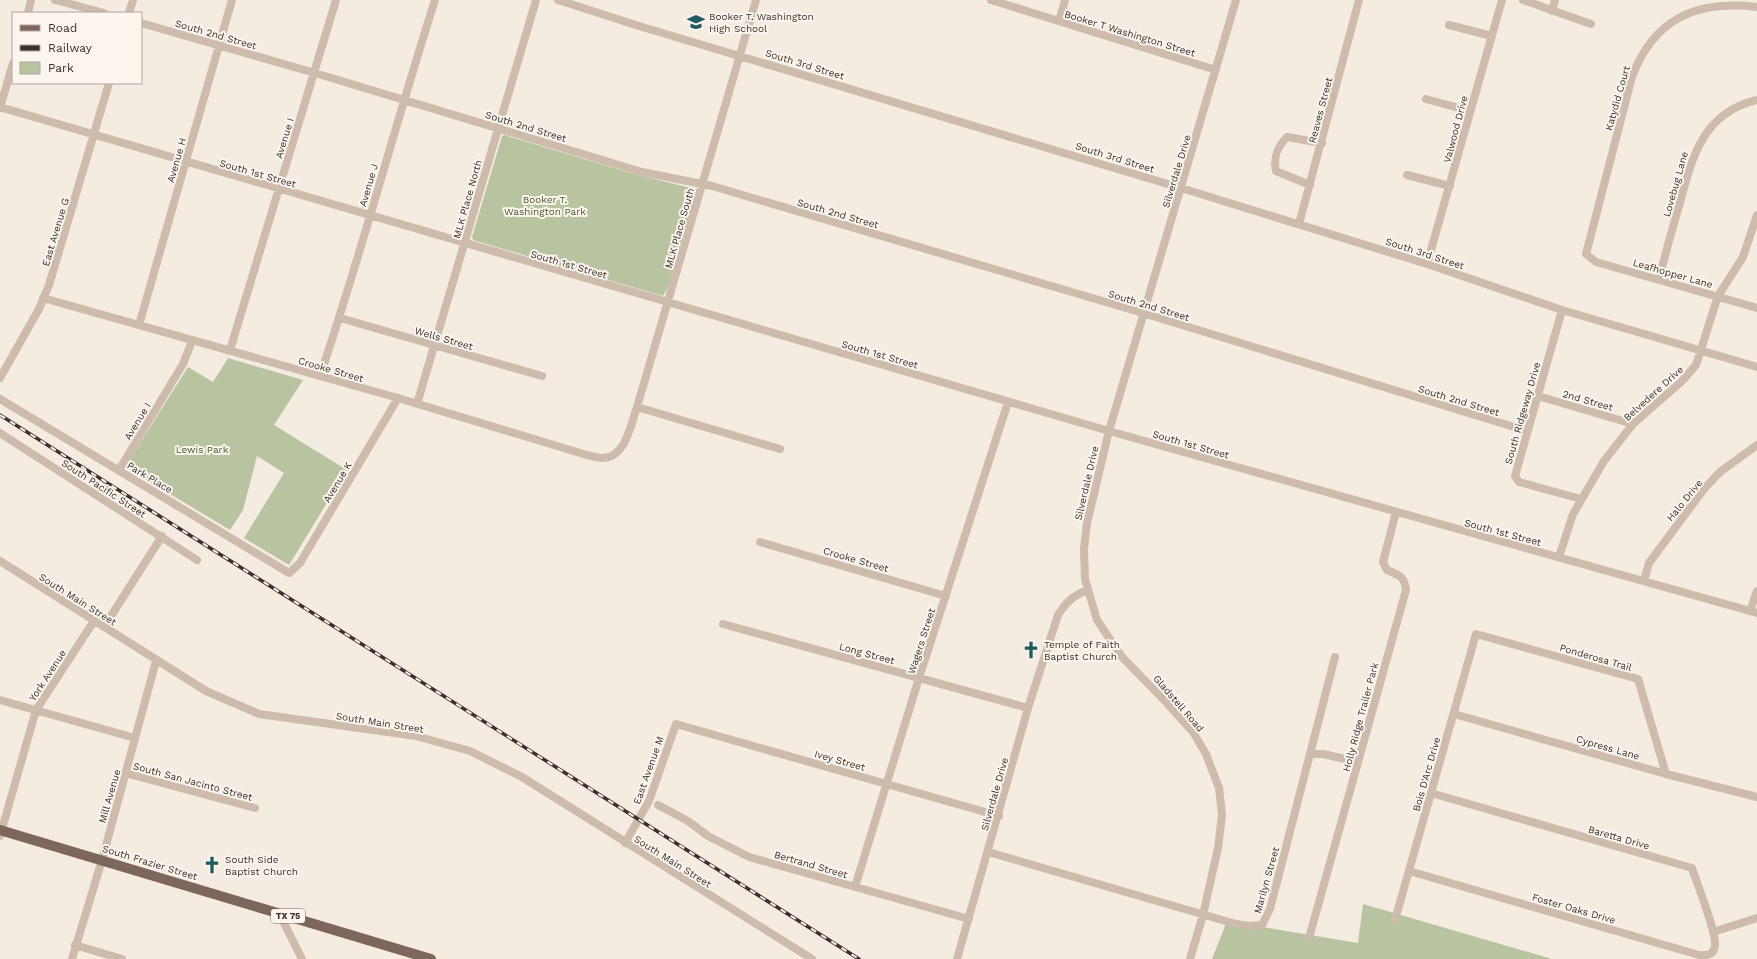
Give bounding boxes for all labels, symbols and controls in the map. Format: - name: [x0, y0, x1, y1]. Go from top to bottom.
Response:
- street label: Booker T Washington Street: [1063, 8, 1197, 59]
- place label: Booker T. Washington High School: [709, 11, 814, 34]
- legend: [12, 12, 142, 84]
- school or university icon: Booker T. Washington High School: [686, 12, 706, 32]
- street label: South 2nd Street: [174, 18, 259, 52]
- text: Road: [48, 21, 77, 35]
- text: Railway: [48, 41, 93, 55]
- street label: South 3rd Street: [764, 47, 846, 82]
- text: Park: [48, 61, 74, 75]
- street label: Katydid Court: [1603, 64, 1632, 132]
- street label: Reaves Street: [1306, 75, 1335, 144]
- street label: Valwood Drive: [1441, 94, 1470, 164]
- street label: South 2nd Street: [484, 109, 568, 144]
- street label: Avenue I: [273, 117, 296, 160]
- street label: Silverdale Drive: [1160, 133, 1193, 209]
- street label: Avenue H: [165, 136, 188, 184]
- street label: South 3rd Street: [1074, 140, 1156, 175]
- street label: Lovebug Lane: [1661, 150, 1690, 218]
- street label: South 1st Street: [218, 157, 298, 190]
- street label: MLK Place North: [451, 159, 484, 240]
- street label: Avenue J: [357, 162, 380, 208]
- street label: MLK Place South: [663, 187, 696, 270]
- park label: Booker T. Washington Park: [504, 194, 586, 217]
- street label: East Avenue G: [40, 197, 71, 267]
- street label: South 2nd Street: [796, 197, 881, 231]
- street label: South 3rd Street: [1384, 236, 1466, 272]
- street label: South 1st Street: [529, 248, 609, 281]
- street label: Leafhopper Lane: [1632, 257, 1714, 290]
- street label: South 2nd Street: [1107, 288, 1191, 323]
- street label: Wells Street: [414, 325, 475, 352]
- street label: South 1st Street: [840, 338, 920, 371]
- street label: Crooke Street: [297, 355, 366, 384]
- street label: South Ridgeway Drive: [1503, 361, 1542, 465]
- street label: Belvedere Drive: [1621, 364, 1685, 423]
- street label: South 2nd Street: [1417, 383, 1501, 418]
- street label: 2nd Street: [1561, 388, 1615, 413]
- street label: Avenue I: [122, 401, 153, 442]
- street label: South 1st Street: [1151, 428, 1231, 461]
- park label: Lewis Park: [176, 444, 229, 455]
- street label: Silverdale Drive: [1073, 445, 1100, 521]
- street label: South Pacific Street: [60, 457, 149, 520]
- street label: Park Place: [125, 460, 175, 495]
- street label: Avenue K: [321, 460, 354, 505]
- street label: Halo Drive: [1664, 477, 1705, 523]
- street label: South 1st Street: [1463, 517, 1543, 548]
- street label: Crooke Street: [822, 545, 891, 574]
- street label: South Main Street: [37, 571, 119, 628]
- street label: Wagers Street: [906, 606, 938, 675]
- place label: Temple of Faith Baptist Church: [1044, 639, 1120, 662]
- church icon: Temple of Faith Baptist Church: [1021, 640, 1041, 660]
- street label: Long Street: [838, 641, 897, 666]
- street label: Ponderosa Trail: [1558, 642, 1633, 673]
- street label: York Avenue: [27, 647, 68, 703]
- street label: Holly Ridge Trailer Park: [1341, 661, 1380, 773]
- street label: Gladstell Road: [1151, 673, 1206, 734]
- street label: South Main Street: [335, 710, 425, 735]
- street label: Cypress Lane: [1575, 733, 1641, 762]
- street label: East Avenue M: [631, 735, 666, 806]
- street label: Bois D'Arc Drive: [1411, 735, 1442, 813]
- street label: Ivey Street: [813, 748, 867, 773]
- street label: Silverdale Drive: [979, 756, 1010, 832]
- street label: South San Jacinto Street: [132, 760, 254, 803]
- street label: Mill Avenue: [97, 768, 122, 824]
- street label: Baretta Drive: [1587, 823, 1651, 852]
- street label: South Main Street: [632, 833, 714, 890]
- street label: South Frazier Street: [101, 843, 199, 882]
- street label: Marilyn Street: [1252, 845, 1281, 915]
- street label: Bertrand Street: [773, 849, 850, 880]
- place label: South Side Baptist Church: [225, 854, 298, 877]
- church icon: South Side Baptist Church: [202, 855, 222, 875]
- street label: Foster Oaks Drive: [1531, 891, 1617, 926]
- road number: TX 75: [271, 909, 305, 923]

